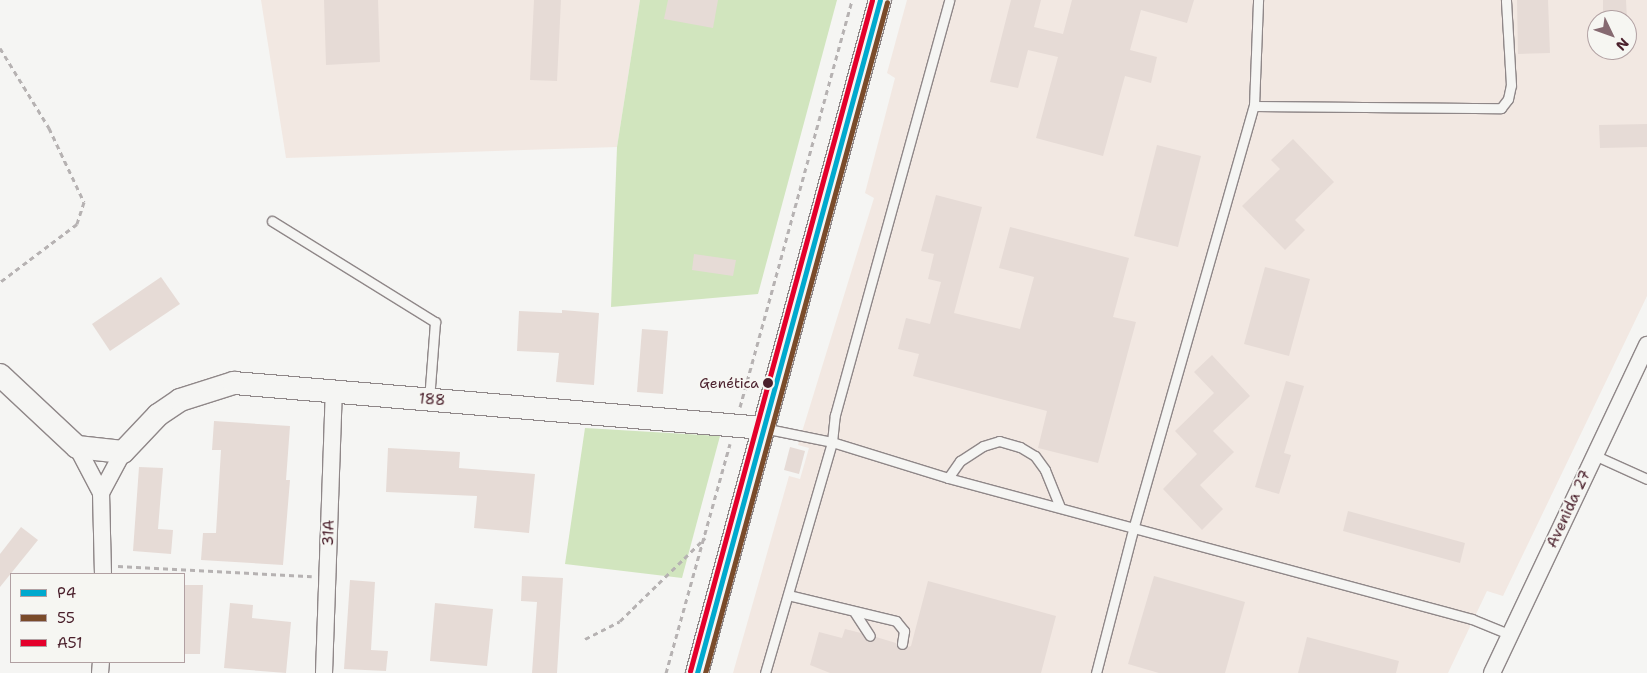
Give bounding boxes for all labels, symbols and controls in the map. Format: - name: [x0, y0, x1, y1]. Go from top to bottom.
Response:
- north arrow: [1587, 10, 1637, 60]
- text: N: [1612, 34, 1633, 55]
- place label: Genética: [699, 375, 759, 391]
- marker: Genética: [763, 378, 773, 388]
- street label: 188: [418, 390, 446, 410]
- street label: Avenida 27: [1543, 467, 1595, 551]
- street label: 31A: [320, 519, 338, 547]
- legend: [10, 573, 185, 663]
- text: P4: [57, 583, 76, 603]
- text: 55: [57, 608, 75, 628]
- text: A51: [57, 633, 82, 653]

